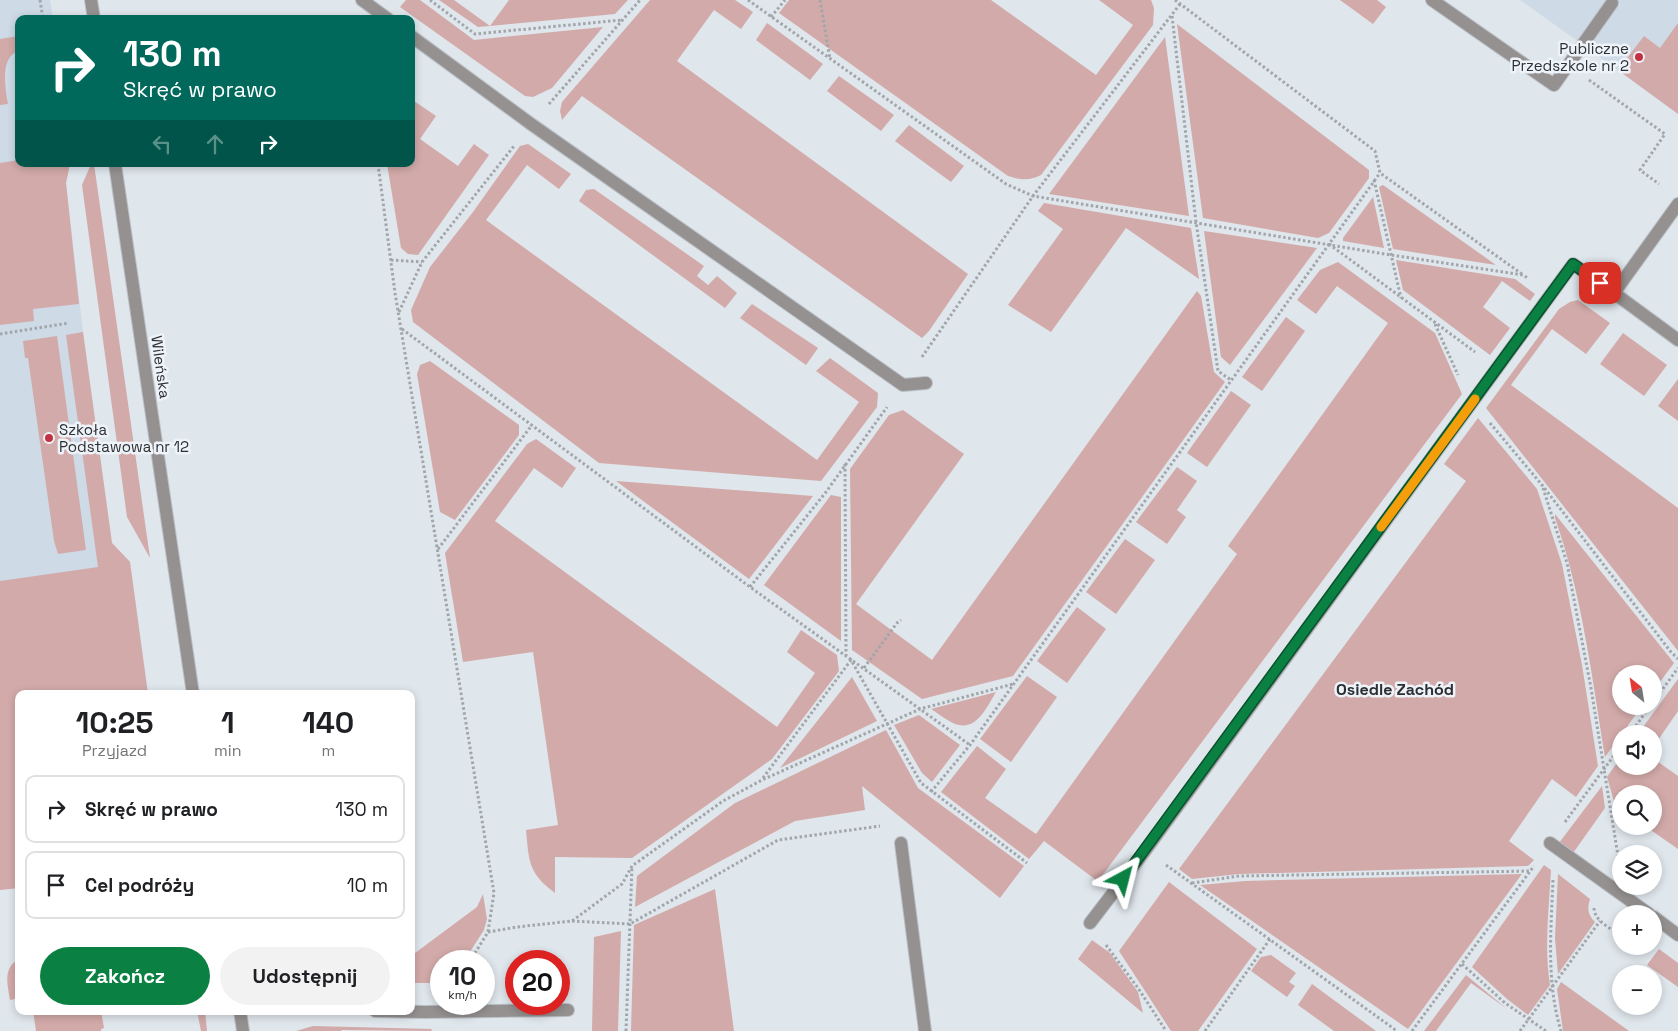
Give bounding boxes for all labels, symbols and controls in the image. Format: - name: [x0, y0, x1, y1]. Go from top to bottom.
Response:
- text: 130 m: [123, 32, 222, 76]
- icon: right: [40, 35, 105, 100]
- place label: Publiczne Przedszkole nr 2: [1511, 39, 1629, 75]
- marker: Publiczne Przedszkole nr 2: [1633, 51, 1645, 63]
- text: Skręć w prawo: [123, 75, 277, 103]
- icon: left: [148, 130, 176, 158]
- icon: ahead: [201, 130, 229, 158]
- icon: right: [254, 130, 282, 158]
- pin: [1579, 262, 1621, 304]
- icon: arrive: [1586, 269, 1614, 297]
- street label: Wileńska: [147, 334, 175, 400]
- place label: Szkoła Podstawowa nr 12: [59, 420, 189, 456]
- marker: Szkoła Podstawowa nr 12: [43, 432, 55, 444]
- north arrow: [1612, 665, 1662, 715]
- map controls: [1612, 665, 1662, 1015]
- district label: Osiedle Zachód: [1336, 679, 1454, 700]
- text: 10:25: [76, 703, 153, 742]
- text: 1: [221, 703, 235, 742]
- text: 140: [302, 703, 354, 742]
- button: sound: [1612, 725, 1662, 775]
- text: Przyjazd: [82, 740, 147, 761]
- text: min: [214, 740, 242, 761]
- text: m: [321, 740, 335, 761]
- button: search: [1612, 785, 1662, 835]
- icon: right: [42, 795, 70, 823]
- text: Skręć w prawo: [85, 797, 218, 822]
- text: 130 m: [335, 797, 388, 822]
- button: layers: [1612, 845, 1662, 895]
- position arrow: [1096, 852, 1148, 904]
- icon: arrive: [42, 871, 70, 899]
- text: Cel podróży: [85, 873, 194, 898]
- text: 10 m: [347, 873, 388, 898]
- button: +: [1612, 905, 1662, 955]
- button: Zakończ: [40, 947, 210, 1005]
- button: Udostępnij: [220, 947, 390, 1005]
- speed limit sign: 20: [505, 950, 570, 1015]
- text: 10: [449, 960, 476, 992]
- button: −: [1612, 965, 1662, 1015]
- text: km/h: [448, 987, 477, 1003]

